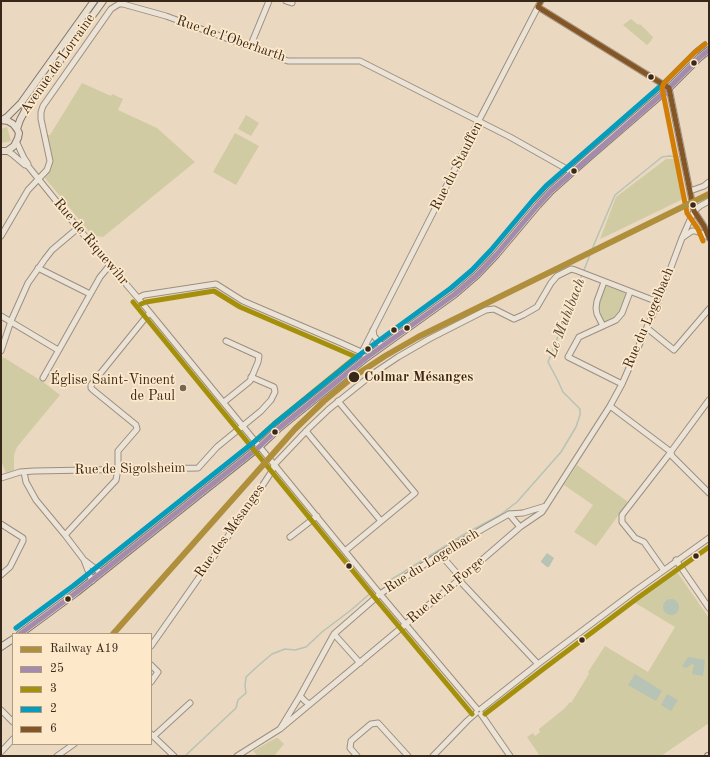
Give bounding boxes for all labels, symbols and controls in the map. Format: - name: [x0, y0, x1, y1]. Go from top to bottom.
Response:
- street label: Avenue de Lorraine: [17, 11, 99, 117]
- street label: Rue de l'Oberharth: [174, 12, 288, 66]
- unlabelled marker: [689, 58, 699, 68]
- unlabelled marker: [646, 72, 656, 82]
- street label: Rue du Stauffen: [427, 119, 487, 213]
- unlabelled marker: [569, 166, 579, 176]
- street label: Rue de Riquewihr: [50, 195, 132, 289]
- unlabelled marker: [688, 200, 698, 210]
- street label: Rue du Logelbach: [620, 265, 678, 371]
- water label: Le Muhlbach: [543, 276, 589, 360]
- unlabelled marker: [402, 323, 412, 333]
- unlabelled marker: [389, 325, 399, 335]
- unlabelled marker: [363, 344, 373, 354]
- place label: Colmar Mésanges: [364, 369, 473, 385]
- marker: Colmar Mésanges: [347, 370, 361, 384]
- place label: Église Saint-Vincent de Paul: [50, 372, 175, 404]
- marker: Église Saint-Vincent de Paul: [178, 383, 188, 393]
- unlabelled marker: [270, 427, 280, 437]
- street label: Rue de Sigolsheim: [74, 460, 186, 478]
- street label: Rue des Mésanges: [191, 481, 269, 581]
- street label: Rue du Logelbach: [382, 525, 482, 597]
- unlabelled marker: [691, 551, 701, 561]
- street label: Rue de la Forge: [404, 553, 488, 627]
- unlabelled marker: [344, 561, 354, 571]
- unlabelled marker: [63, 594, 73, 604]
- legend: [12, 633, 152, 745]
- unlabelled marker: [577, 635, 587, 645]
- text: Railway A19: [50, 643, 118, 655]
- text: 25: [50, 663, 64, 675]
- text: 3: [50, 683, 57, 695]
- text: 2: [50, 703, 57, 715]
- text: 6: [50, 723, 57, 735]

